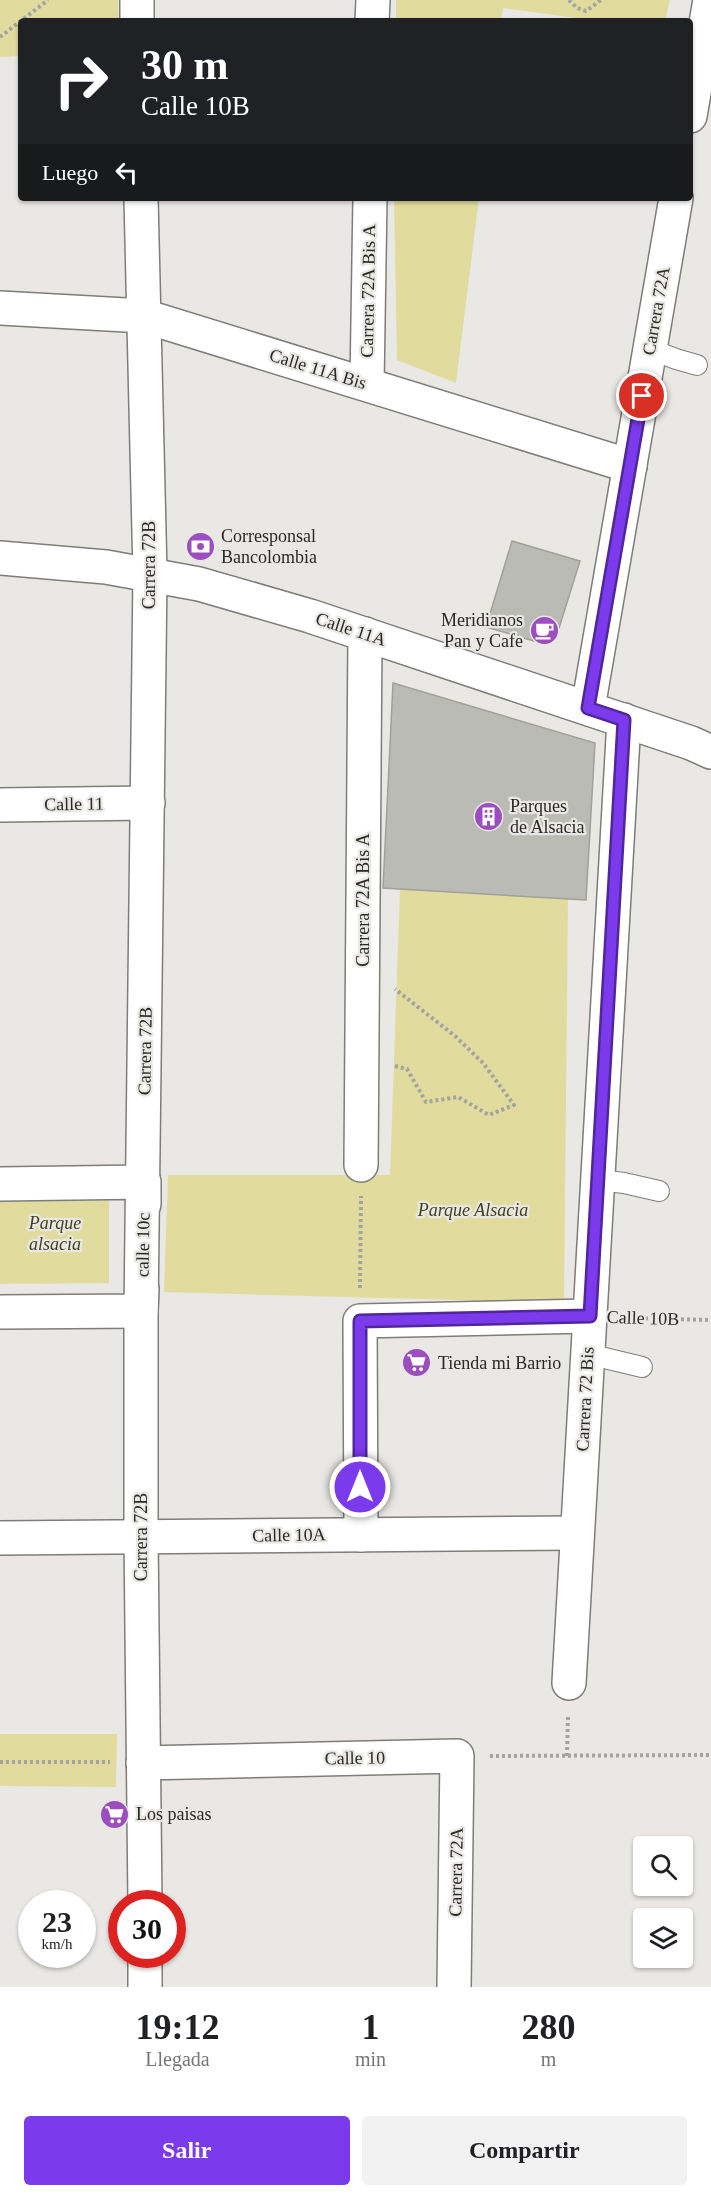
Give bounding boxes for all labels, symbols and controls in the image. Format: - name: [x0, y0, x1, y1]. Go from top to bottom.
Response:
- icon: right: [42, 42, 120, 120]
- text: 30 m: [141, 42, 229, 88]
- text: Calle 10B: [141, 91, 250, 121]
- icon: left: [110, 156, 143, 189]
- text: Luego: [42, 160, 98, 185]
- street label: Carrera 72A Bis A: [357, 224, 379, 358]
- street label: Carrera 72A: [638, 265, 674, 357]
- street label: Calle 11A Bis: [267, 345, 369, 393]
- pin: [616, 370, 667, 421]
- icon: arrive: [625, 379, 658, 412]
- street label: Carrera 72B: [139, 521, 159, 609]
- place label: Corresponsal Bancolombia: [221, 526, 317, 567]
- bank icon: Corresponsal Bancolombia: [184, 530, 216, 562]
- street label: Calle 11A: [313, 608, 389, 650]
- place label: Meridianos Pan y Cafe: [441, 610, 523, 651]
- cafe icon: Meridianos Pan y Cafe: [528, 614, 560, 646]
- street label: Calle 11: [44, 793, 104, 815]
- place label: Parques de Alsacia: [510, 796, 584, 837]
- building icon: Parques de Alsacia: [473, 800, 505, 832]
- street label: Carrera 72A Bis A: [353, 833, 373, 967]
- street label: Carrera 72B: [134, 1007, 156, 1095]
- park label: Parque Alsacia: [417, 1200, 528, 1220]
- park label: Parque alsacia: [28, 1213, 81, 1254]
- street label: calle 10c: [132, 1213, 154, 1277]
- street label: Calle 10B: [606, 1307, 680, 1329]
- street label: Carrera 72 Bis: [572, 1346, 598, 1452]
- supermarket icon: Tienda mi Barrio: [401, 1347, 433, 1379]
- place label: Tienda mi Barrio: [438, 1353, 561, 1373]
- position arrow: [328, 1455, 392, 1519]
- street label: Carrera 72B: [131, 1493, 151, 1581]
- street label: Calle 10A: [252, 1524, 326, 1546]
- street label: Calle 10: [325, 1747, 385, 1769]
- supermarket icon: Los paisas: [99, 1798, 131, 1830]
- place label: Los paisas: [136, 1804, 212, 1824]
- street label: Carrera 72A: [445, 1827, 467, 1917]
- map controls: [633, 1836, 693, 1968]
- button: search: [633, 1836, 693, 1896]
- speed limit sign: 30: [108, 1890, 186, 1968]
- text: 23: [42, 1905, 72, 1938]
- button: layers: [633, 1908, 693, 1968]
- text: km/h: [42, 1936, 72, 1952]
- text: 19:12: [135, 2007, 219, 2047]
- text: 1: [362, 2007, 380, 2047]
- text: 280: [522, 2007, 576, 2047]
- text: Llegada: [145, 2048, 210, 2070]
- text: min: [355, 2048, 386, 2070]
- text: m: [541, 2048, 556, 2070]
- button: Salir: [24, 2116, 350, 2185]
- button: Compartir: [362, 2116, 687, 2185]

